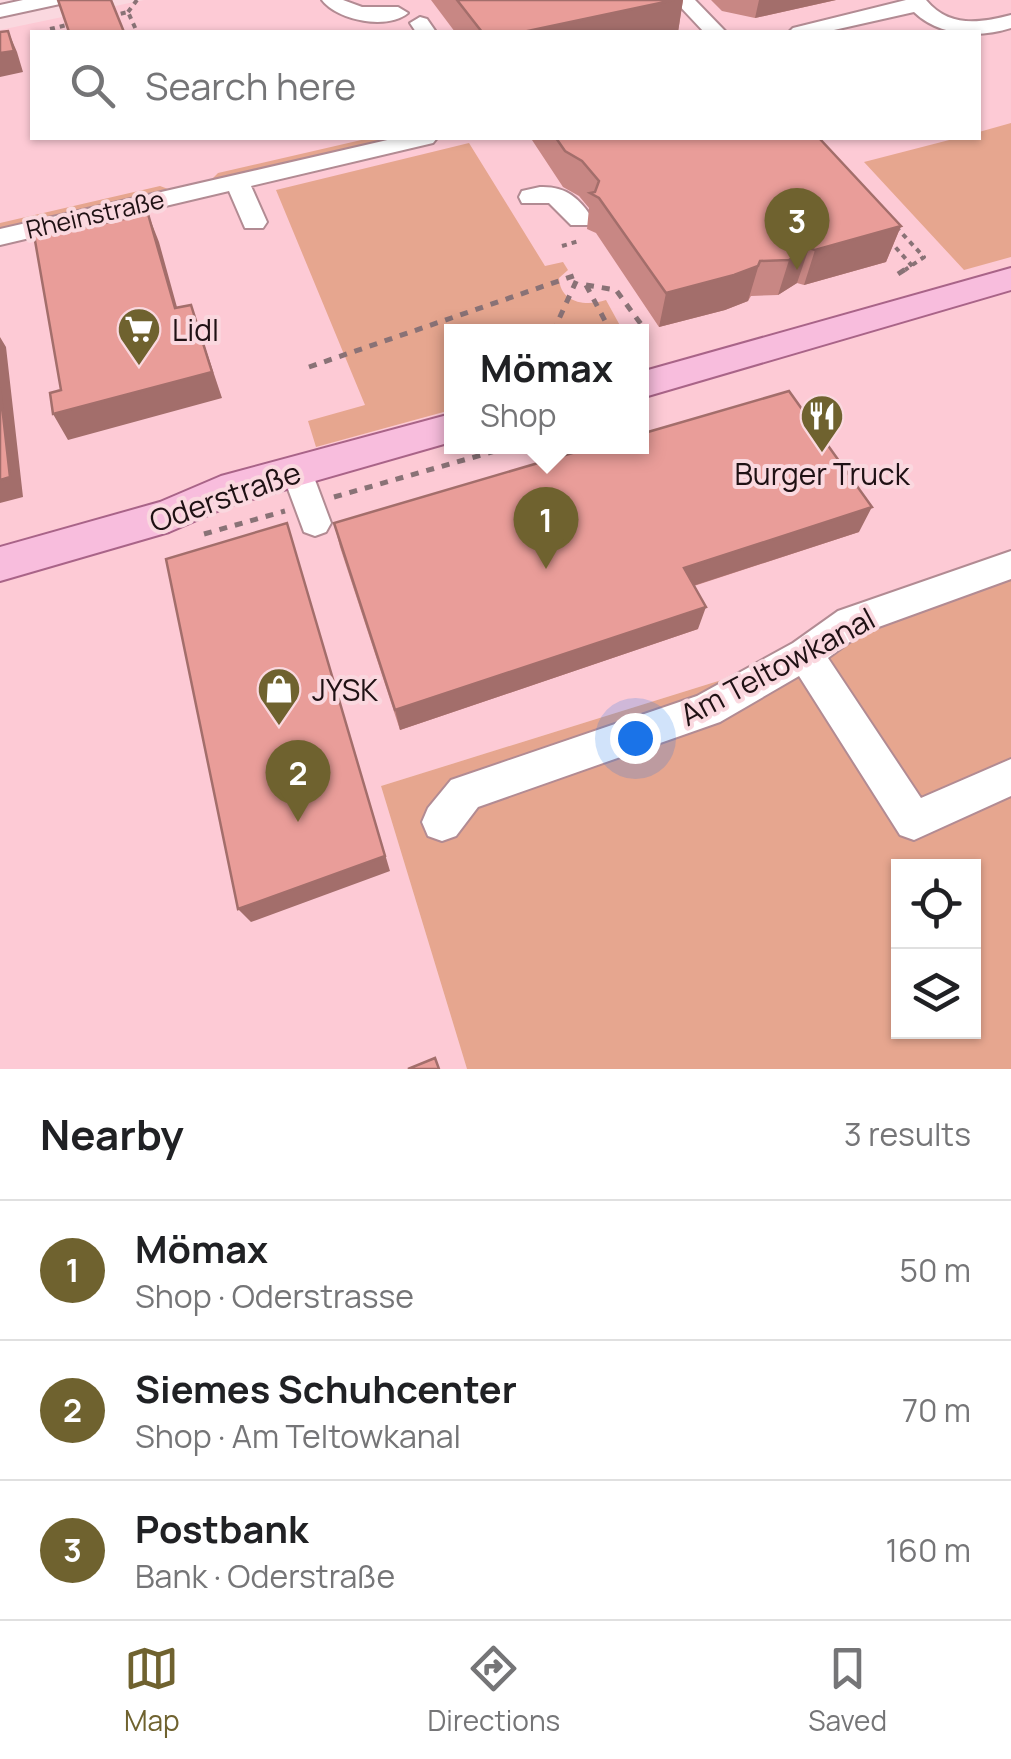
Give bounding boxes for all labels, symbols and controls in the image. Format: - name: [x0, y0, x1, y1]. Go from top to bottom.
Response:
- search box: [30, 30, 981, 140]
- icon: search: [65, 58, 120, 113]
- text: Search here: [145, 59, 356, 111]
- street label: Rheinstraße: [22, 181, 168, 247]
- pin: 3: [764, 188, 830, 270]
- supermarket icon: Lidl: [116, 306, 162, 367]
- place label: Lidl: [172, 309, 219, 350]
- popup: [444, 324, 649, 454]
- text: Mömax: [480, 341, 613, 393]
- text: Shop: [480, 393, 557, 437]
- restaurant icon: Burger Truck: [799, 393, 845, 454]
- street label: Oderstraße: [144, 451, 306, 541]
- place label: Burger Truck: [734, 453, 911, 494]
- pin: 1: [514, 486, 578, 569]
- street label: Am Teltowkanal: [672, 597, 882, 735]
- shop icon: JYSK: [256, 666, 302, 727]
- place label: JYSK: [312, 669, 378, 710]
- your location: [610, 713, 661, 764]
- pin: 2: [266, 740, 330, 822]
- map controls: [891, 859, 981, 1039]
- button: locate: [891, 859, 981, 949]
- button: layers: [891, 949, 981, 1039]
- text: Nearby: [40, 1105, 184, 1163]
- text: 3 results: [844, 1112, 971, 1156]
- text: Mömax: [135, 1222, 268, 1274]
- text: 1: [65, 1248, 80, 1292]
- text: 50 m: [899, 1248, 971, 1292]
- text: Shop · Oderstrasse: [135, 1274, 414, 1318]
- text: Siemes Schuhcenter: [135, 1362, 517, 1414]
- text: 2: [63, 1388, 82, 1432]
- text: 70 m: [902, 1388, 971, 1432]
- text: Shop · Am Teltowkanal: [135, 1414, 461, 1458]
- text: Postbank: [135, 1502, 309, 1554]
- text: 3: [63, 1528, 82, 1572]
- text: 160 m: [886, 1528, 971, 1572]
- text: Bank · Oderstraße: [135, 1554, 395, 1598]
- tab: Map: [124, 1641, 180, 1739]
- tab: Directions: [428, 1641, 560, 1739]
- tab: Saved: [808, 1641, 887, 1739]

